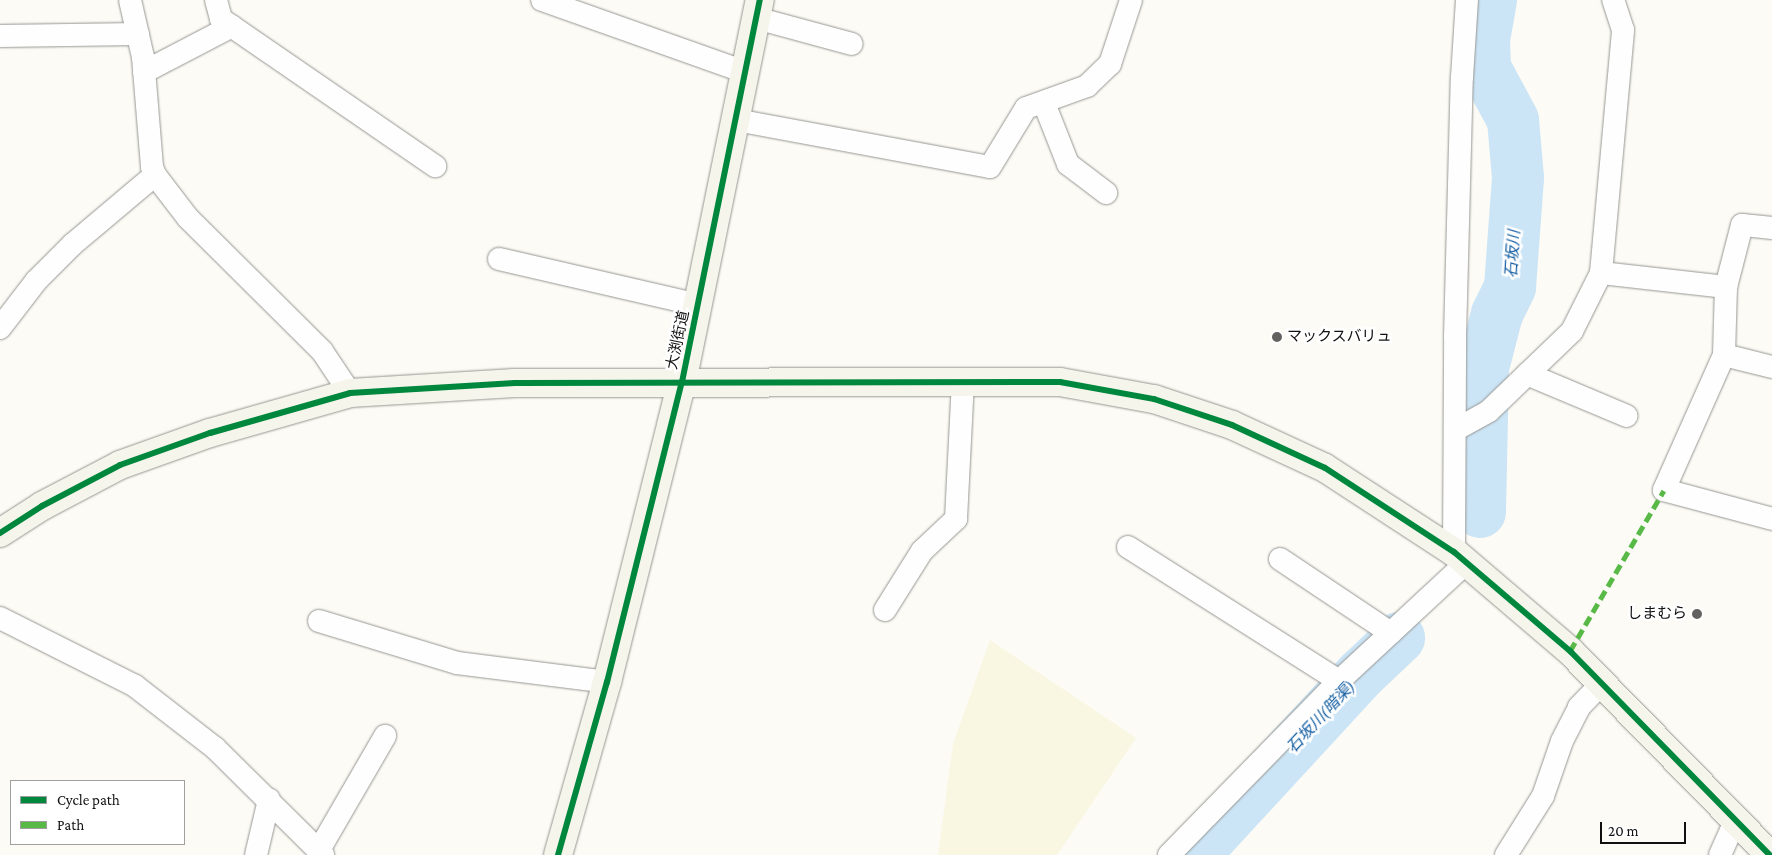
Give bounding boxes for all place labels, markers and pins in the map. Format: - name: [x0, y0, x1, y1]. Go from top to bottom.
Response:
- place label: マックスバリュ: [1287, 328, 1392, 346]
- marker: マックスバリュ: [1271, 331, 1283, 343]
- place label: しまむら: [1627, 605, 1687, 623]
- marker: しまむら: [1691, 608, 1703, 620]

